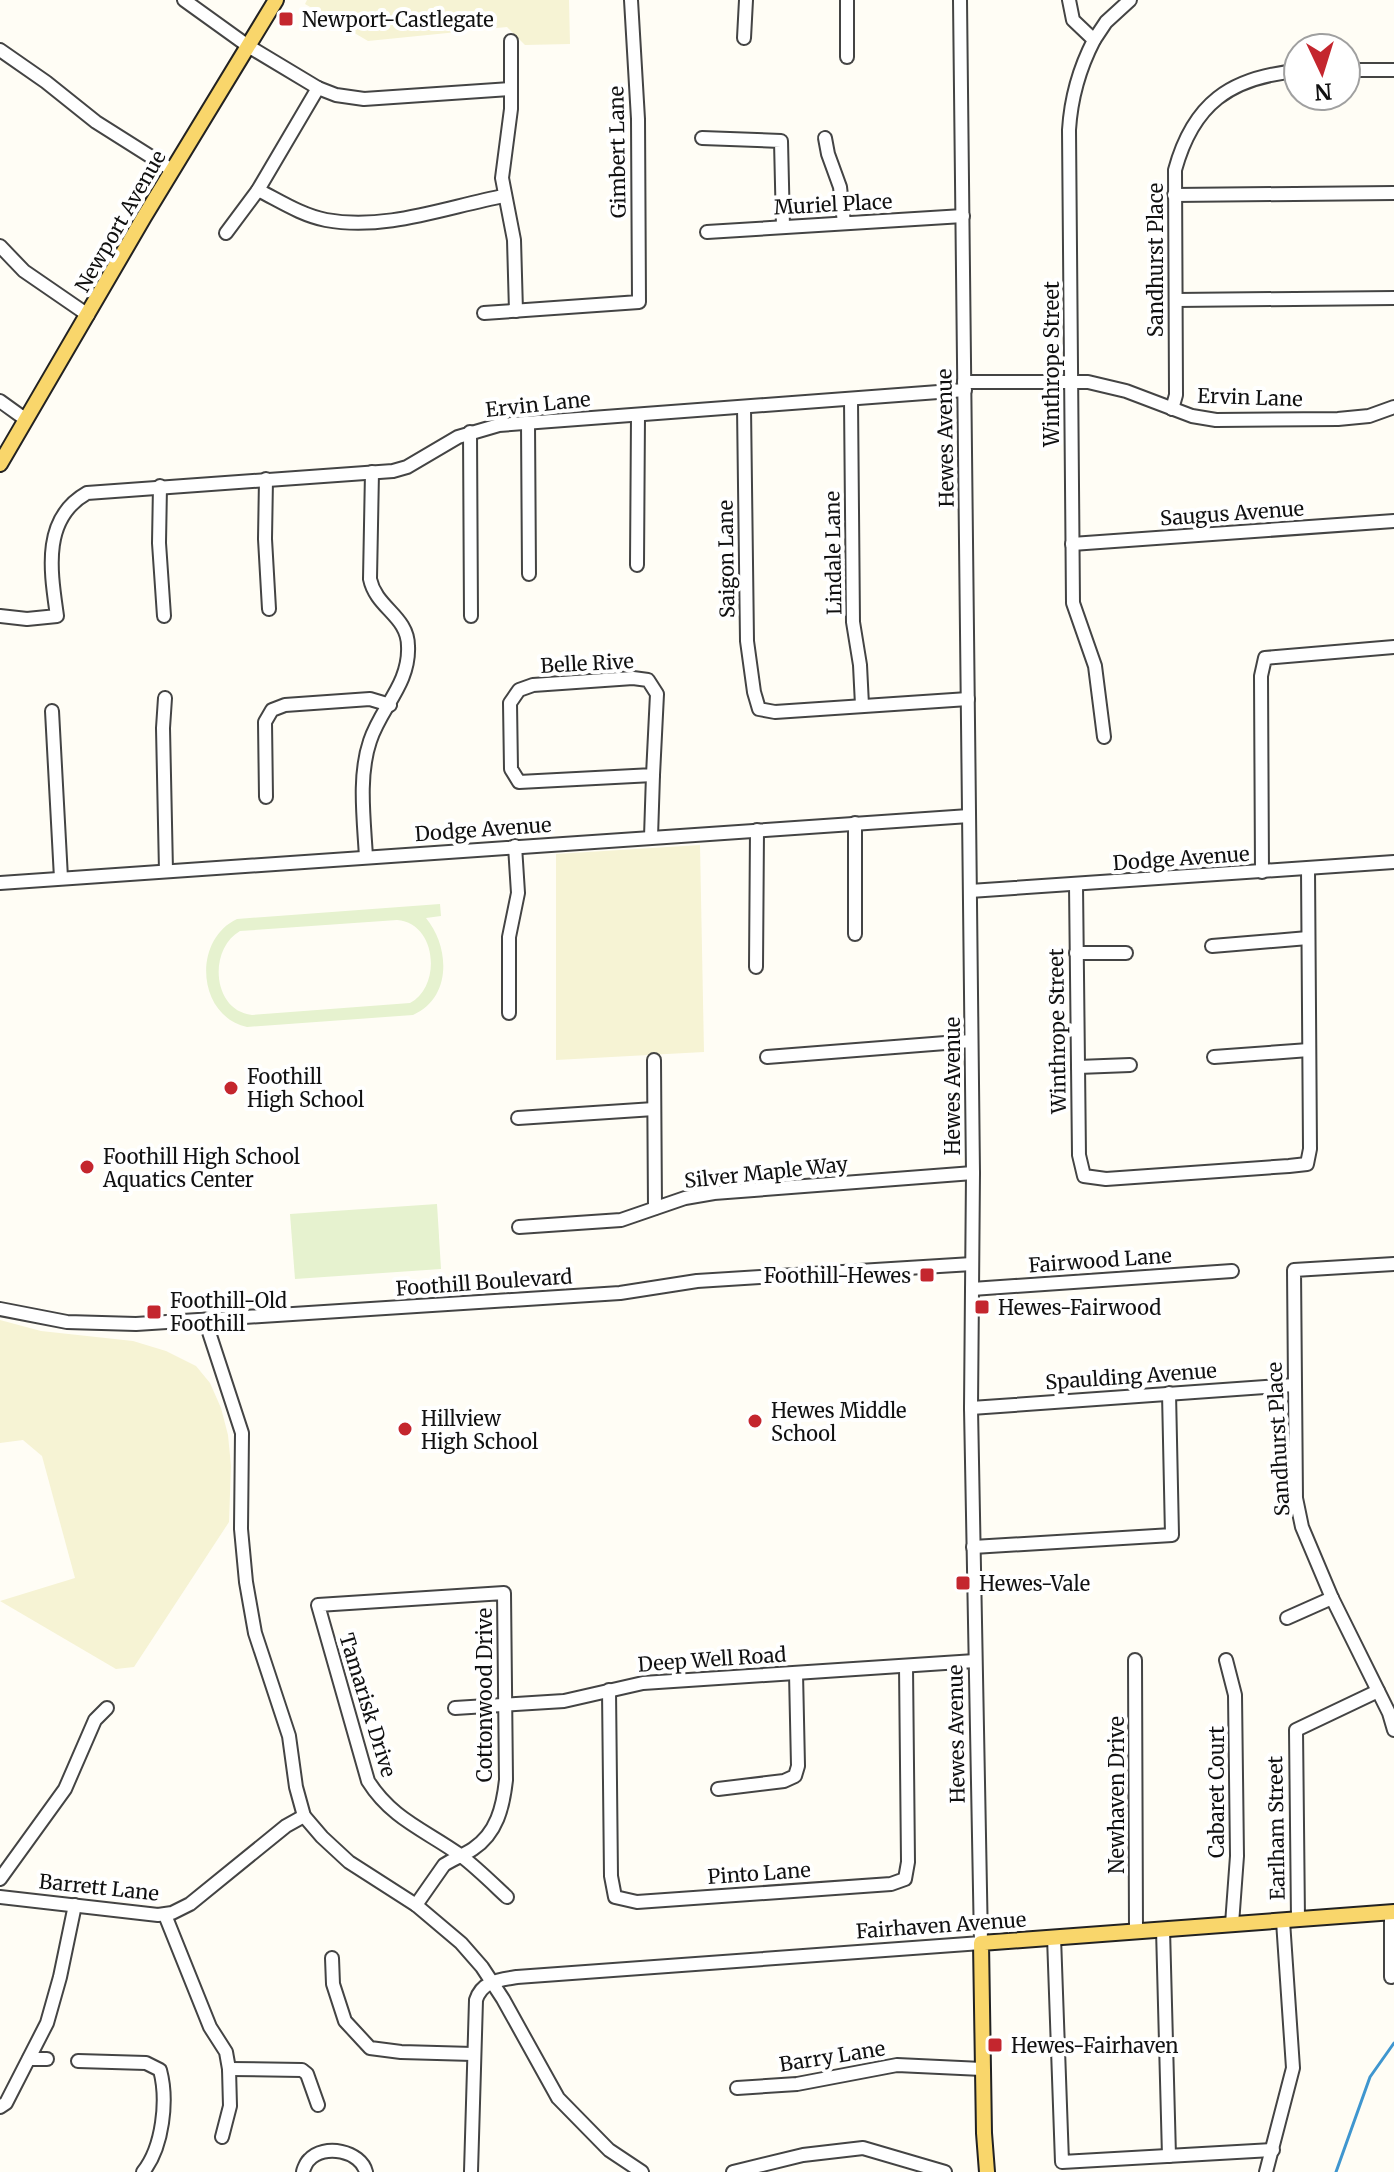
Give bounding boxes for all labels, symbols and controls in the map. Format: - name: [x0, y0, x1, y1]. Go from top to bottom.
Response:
- place label: Newport-Castlegate: [302, 7, 494, 32]
- marker: Newport-Castlegate: [277, 10, 295, 28]
- north arrow: [1282, 32, 1362, 112]
- text: N: [1313, 77, 1333, 107]
- street label: Gimbert Lane: [603, 86, 631, 218]
- street label: Newport Avenue: [69, 146, 171, 296]
- street label: Sandhurst Place: [1143, 183, 1168, 337]
- street label: Muriel Place: [773, 188, 893, 220]
- street label: Winthrope Street: [1039, 281, 1064, 448]
- street label: Hewes Avenue: [931, 369, 959, 507]
- street label: Ervin Lane: [1197, 383, 1303, 411]
- street label: Ervin Lane: [484, 386, 592, 422]
- street label: Lindale Lane: [819, 491, 847, 615]
- street label: Saugus Avenue: [1159, 495, 1305, 531]
- street label: Saigon Lane: [712, 500, 740, 618]
- street label: Belle Rive: [540, 648, 634, 678]
- street label: Dodge Avenue: [414, 812, 552, 846]
- street label: Dodge Avenue: [1112, 841, 1250, 875]
- street label: Winthrope Street: [1043, 948, 1071, 1115]
- street label: Hewes Avenue: [940, 1017, 965, 1155]
- place label: Foothill High School: [247, 1064, 364, 1112]
- marker: Foothill High School: [222, 1079, 240, 1097]
- place label: Foothill High School Aquatics Center: [102, 1144, 300, 1192]
- street label: Silver Maple Way: [683, 1151, 849, 1193]
- marker: Foothill High School Aquatics Center: [78, 1158, 96, 1176]
- street label: Fairwood Lane: [1028, 1243, 1172, 1277]
- street label: Foothill Boulevard: [395, 1263, 573, 1301]
- place label: Foothill-Hewes: [764, 1263, 911, 1288]
- marker: Foothill-Hewes: [918, 1266, 936, 1284]
- place label: Foothill-Old Foothill: [170, 1288, 287, 1336]
- place label: Hewes-Fairwood: [998, 1295, 1161, 1320]
- marker: Hewes-Fairwood: [973, 1298, 991, 1316]
- marker: Foothill-Old Foothill: [145, 1303, 163, 1321]
- street label: Spaulding Avenue: [1044, 1358, 1218, 1394]
- street label: Sandhurst Place: [1261, 1361, 1295, 1517]
- place label: Hewes Middle School: [771, 1398, 907, 1446]
- place label: Hillview High School: [421, 1406, 538, 1454]
- marker: Hewes Middle School: [746, 1412, 764, 1430]
- marker: Hillview High School: [396, 1420, 414, 1438]
- place label: Hewes-Vale: [979, 1571, 1090, 1596]
- marker: Hewes-Vale: [954, 1574, 972, 1592]
- street label: Cottonwood Drive: [472, 1608, 497, 1782]
- street label: Tamarisk Drive: [334, 1630, 402, 1780]
- street label: Deep Well Road: [637, 1641, 787, 1677]
- street label: Hewes Avenue: [942, 1665, 970, 1803]
- street label: Newhaven Drive: [1104, 1716, 1129, 1874]
- street label: Cabaret Court: [1204, 1726, 1229, 1858]
- street label: Earlham Street: [1262, 1755, 1290, 1900]
- street label: Pinto Lane: [707, 1857, 811, 1889]
- street label: Barrett Lane: [38, 1868, 160, 1906]
- street label: Fairhaven Avenue: [855, 1907, 1027, 1943]
- place label: Hewes-Fairhaven: [1011, 2033, 1179, 2058]
- street label: Barry Lane: [777, 2035, 887, 2077]
- marker: Hewes-Fairhaven: [986, 2036, 1004, 2054]

